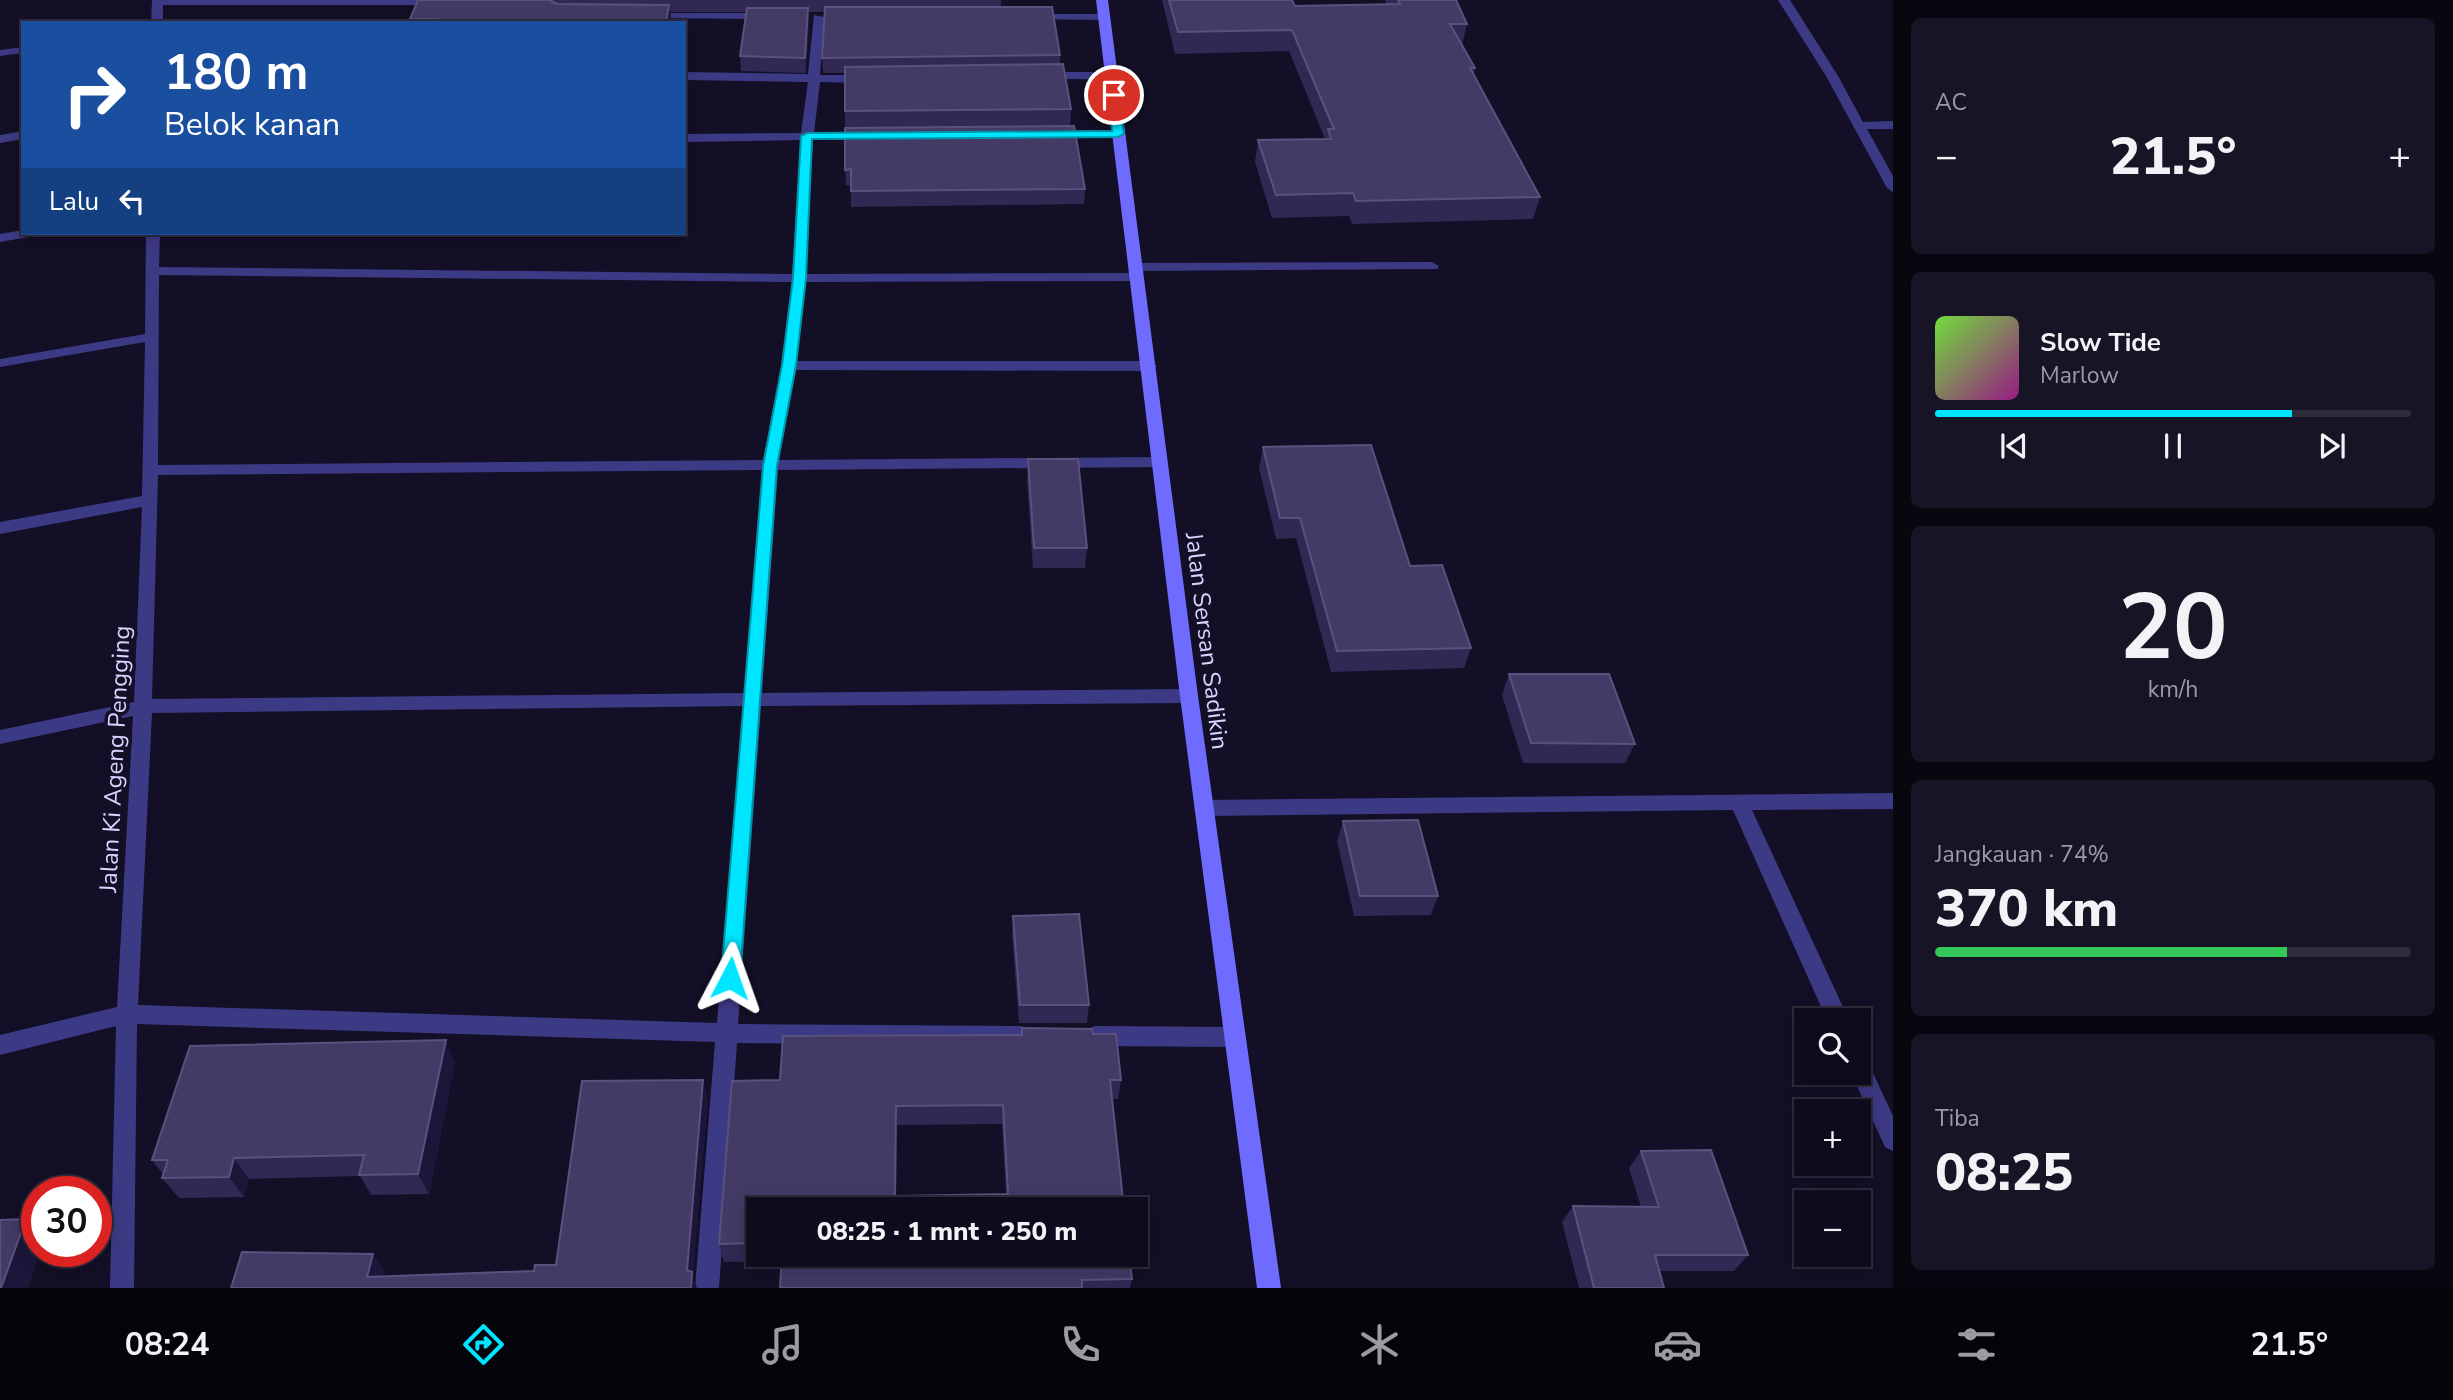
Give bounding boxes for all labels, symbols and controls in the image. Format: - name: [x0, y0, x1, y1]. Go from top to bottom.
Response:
- text: 180 m: [164, 39, 308, 106]
- icon: right: [49, 49, 140, 140]
- pin: [1084, 65, 1144, 125]
- icon: arrive: [1095, 76, 1133, 114]
- text: AC: [1935, 87, 1967, 118]
- text: Belok kanan: [164, 103, 340, 146]
- text: 21.5°: [2109, 121, 2237, 192]
- text: −: [1935, 131, 1958, 182]
- text: +: [2388, 131, 2411, 182]
- icon: left: [113, 182, 151, 220]
- text: Lalu: [49, 184, 99, 219]
- text: Slow Tide: [2040, 325, 2161, 360]
- text: Marlow: [2040, 360, 2119, 391]
- icon: previous: [1995, 427, 2033, 465]
- icon: pause: [2154, 427, 2192, 465]
- icon: next: [2313, 427, 2351, 465]
- street label: Jalan Sersan Sadikin: [1178, 530, 1236, 751]
- text: 20: [2118, 566, 2228, 690]
- street label: Jalan Ki Ageng Pengging: [92, 625, 138, 894]
- text: km/h: [2148, 674, 2198, 705]
- text: Jangkauan · 74%: [1935, 839, 2109, 870]
- text: 370 km: [1935, 873, 2118, 944]
- position arrow: [693, 941, 767, 1015]
- map controls: [1794, 1008, 1871, 1267]
- button: search: [1794, 1008, 1871, 1085]
- button: +: [1794, 1099, 1871, 1176]
- text: Tiba: [1935, 1103, 1980, 1134]
- text: 08:25: [1935, 1137, 2073, 1208]
- speed limit sign: 30: [21, 1176, 112, 1267]
- button: −: [1794, 1190, 1871, 1267]
- text: 08:25 · 1 mnt · 250 m: [817, 1214, 1077, 1249]
- icon: directions: [459, 1320, 508, 1369]
- icon: music: [758, 1320, 807, 1369]
- icon: phone: [1056, 1320, 1105, 1369]
- icon: climate: [1355, 1320, 1404, 1369]
- icon: car: [1653, 1320, 1702, 1369]
- icon: filters: [1952, 1320, 2001, 1369]
- text: 08:24: [125, 1323, 210, 1366]
- text: 21.5°: [2250, 1323, 2328, 1366]

